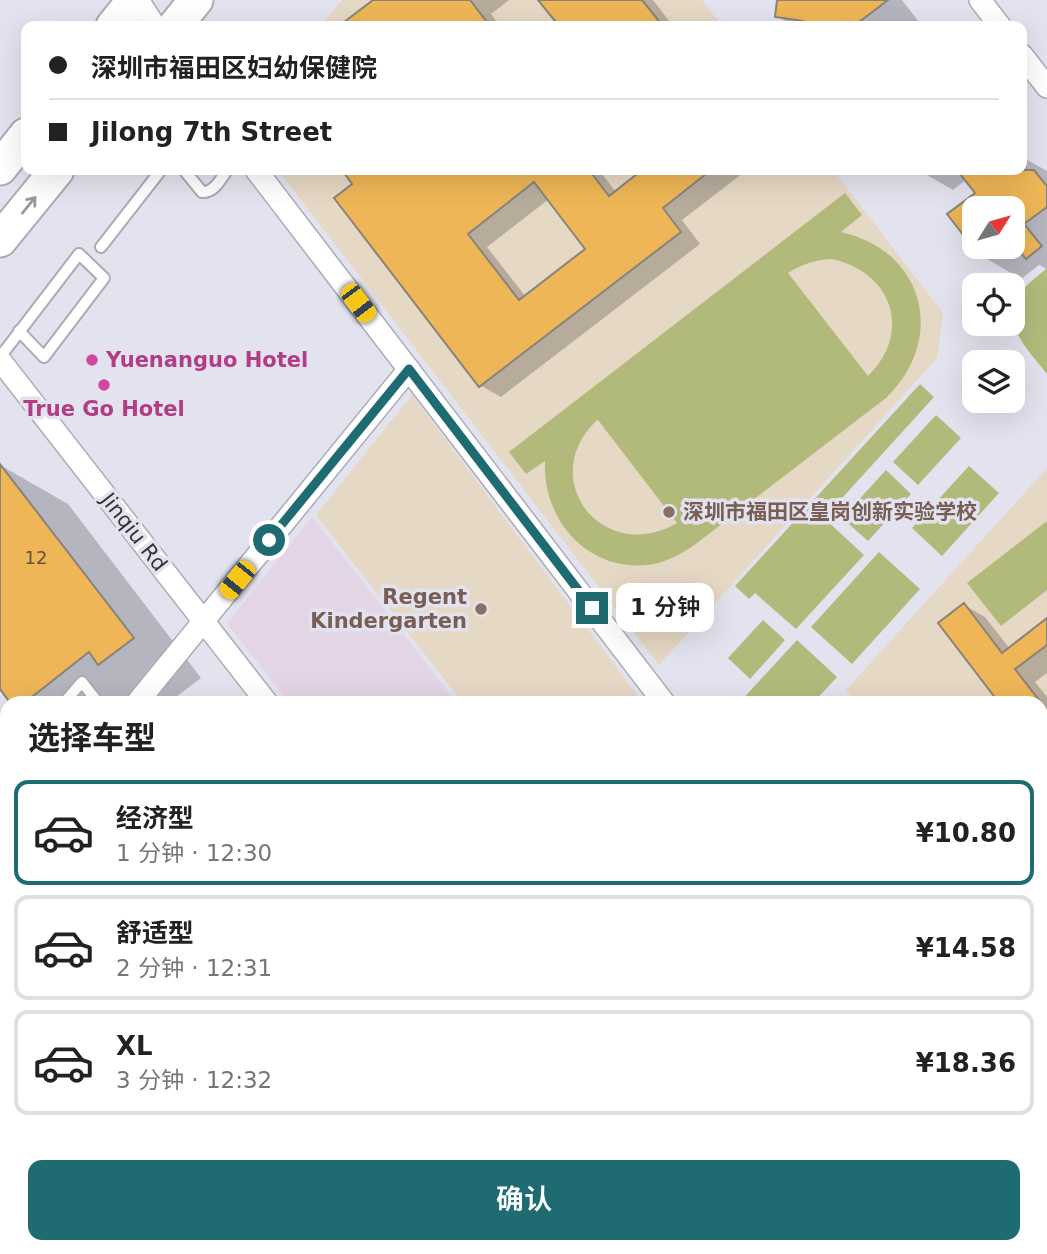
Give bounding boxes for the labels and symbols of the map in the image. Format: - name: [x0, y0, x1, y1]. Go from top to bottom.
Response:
- one-way arrow: [21, 196, 37, 214]
- north arrow: [962, 196, 1026, 259]
- car: [337, 280, 380, 326]
- place label: Yuenanguo Hotel: [105, 348, 308, 372]
- marker: Yuenanguo Hotel: [84, 352, 100, 368]
- marker: True Go Hotel: [96, 377, 112, 393]
- place label: True Go Hotel: [23, 397, 185, 421]
- street label: Jinqiu Rd: [95, 487, 172, 576]
- place label: 深圳市福田区皇岗创新实验学校: [683, 500, 977, 524]
- marker: 深圳市福田区皇岗创新实验学校: [661, 504, 677, 520]
- route start: [253, 524, 285, 556]
- house number: 12: [25, 547, 47, 568]
- car: [216, 557, 259, 603]
- callout: 1 分钟: [616, 584, 714, 632]
- place label: Regent Kindergarten: [310, 585, 467, 633]
- route end: [576, 592, 608, 624]
- marker: Regent Kindergarten: [473, 601, 489, 617]

